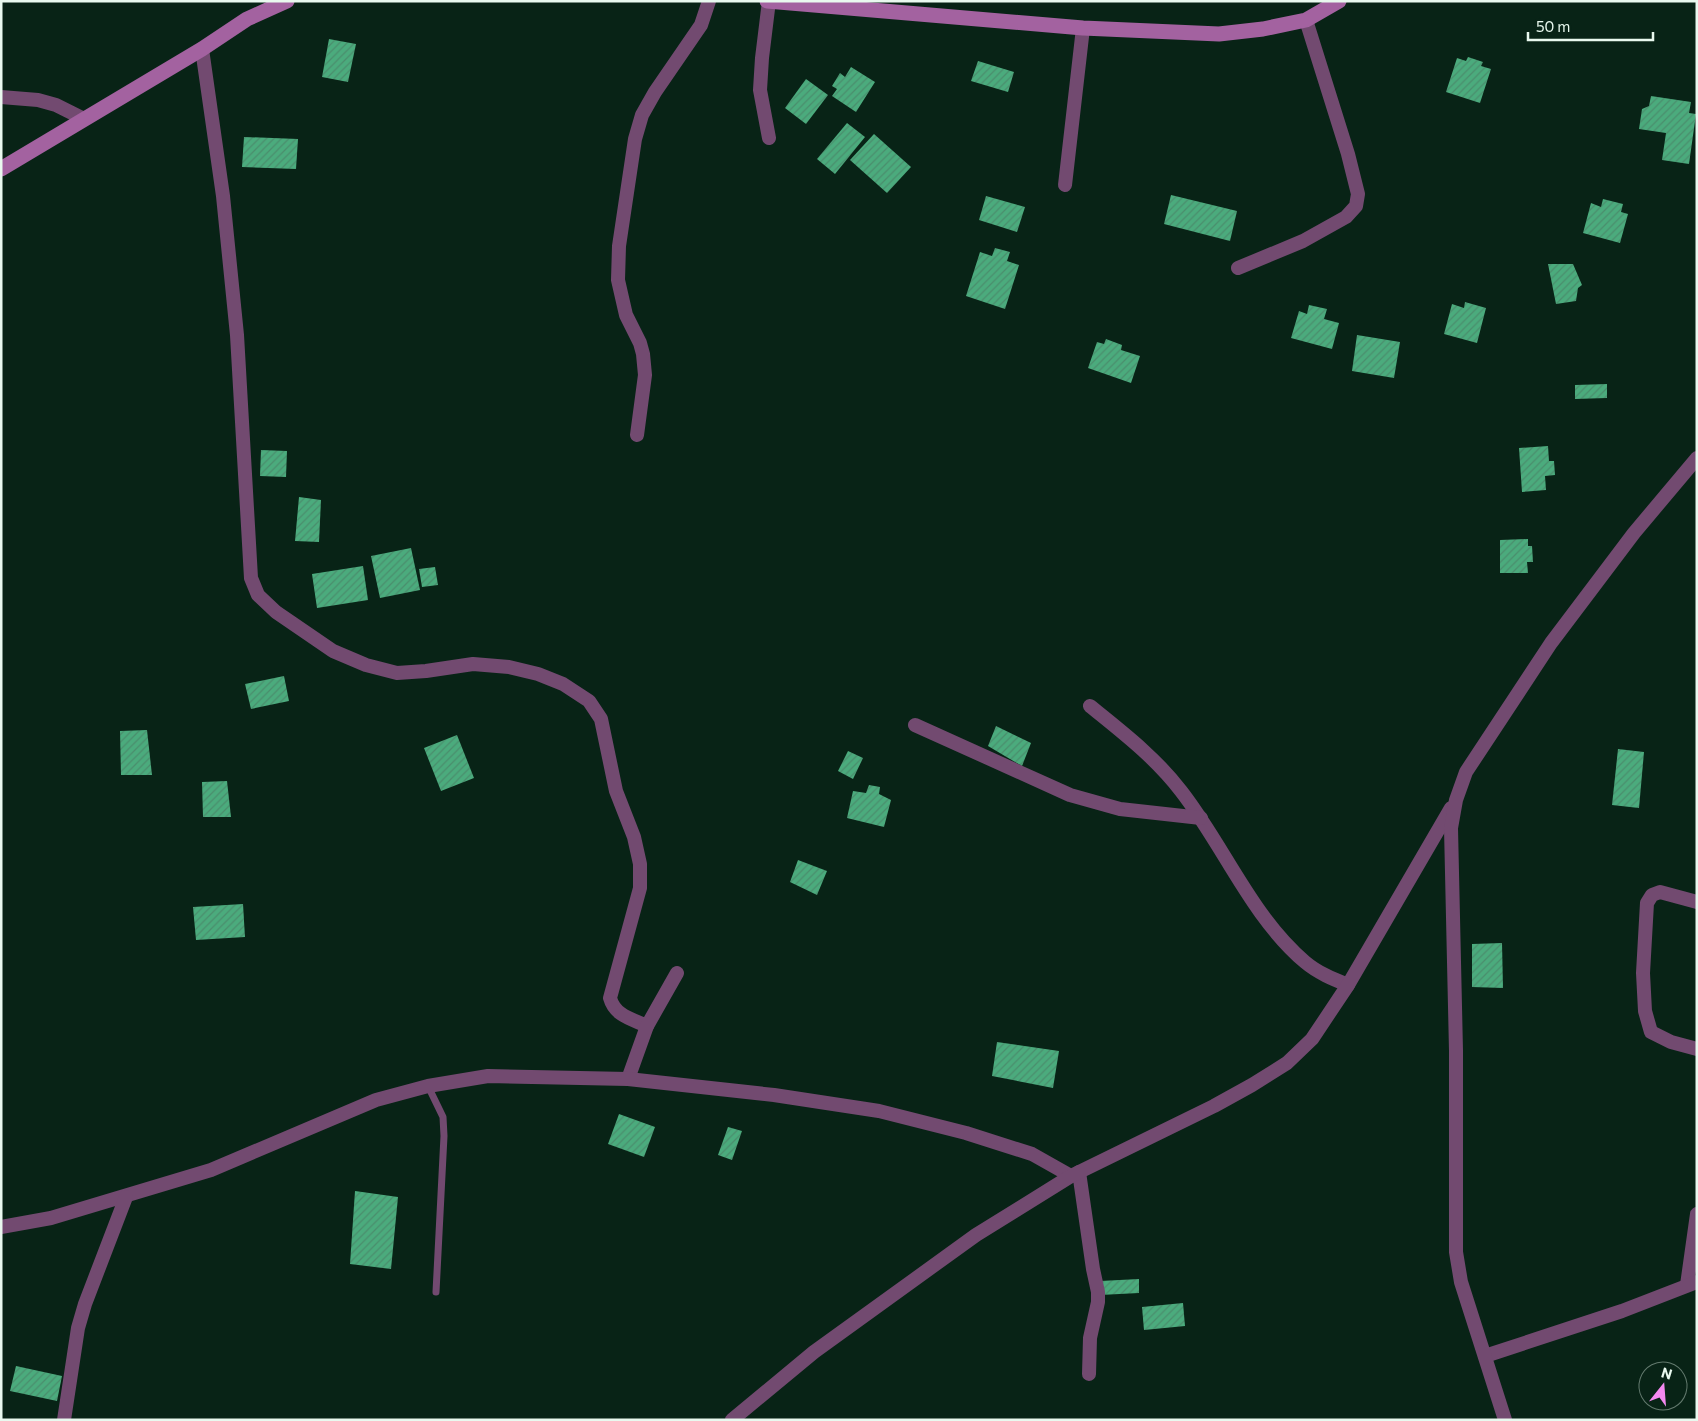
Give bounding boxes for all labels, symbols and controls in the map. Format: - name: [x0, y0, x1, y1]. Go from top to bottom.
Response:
- scale bar: [1528, 10, 1653, 42]
- text: 50 m: [1536, 17, 1570, 35]
- north arrow: [1638, 1361, 1688, 1411]
- text: N: [1659, 1363, 1674, 1383]

